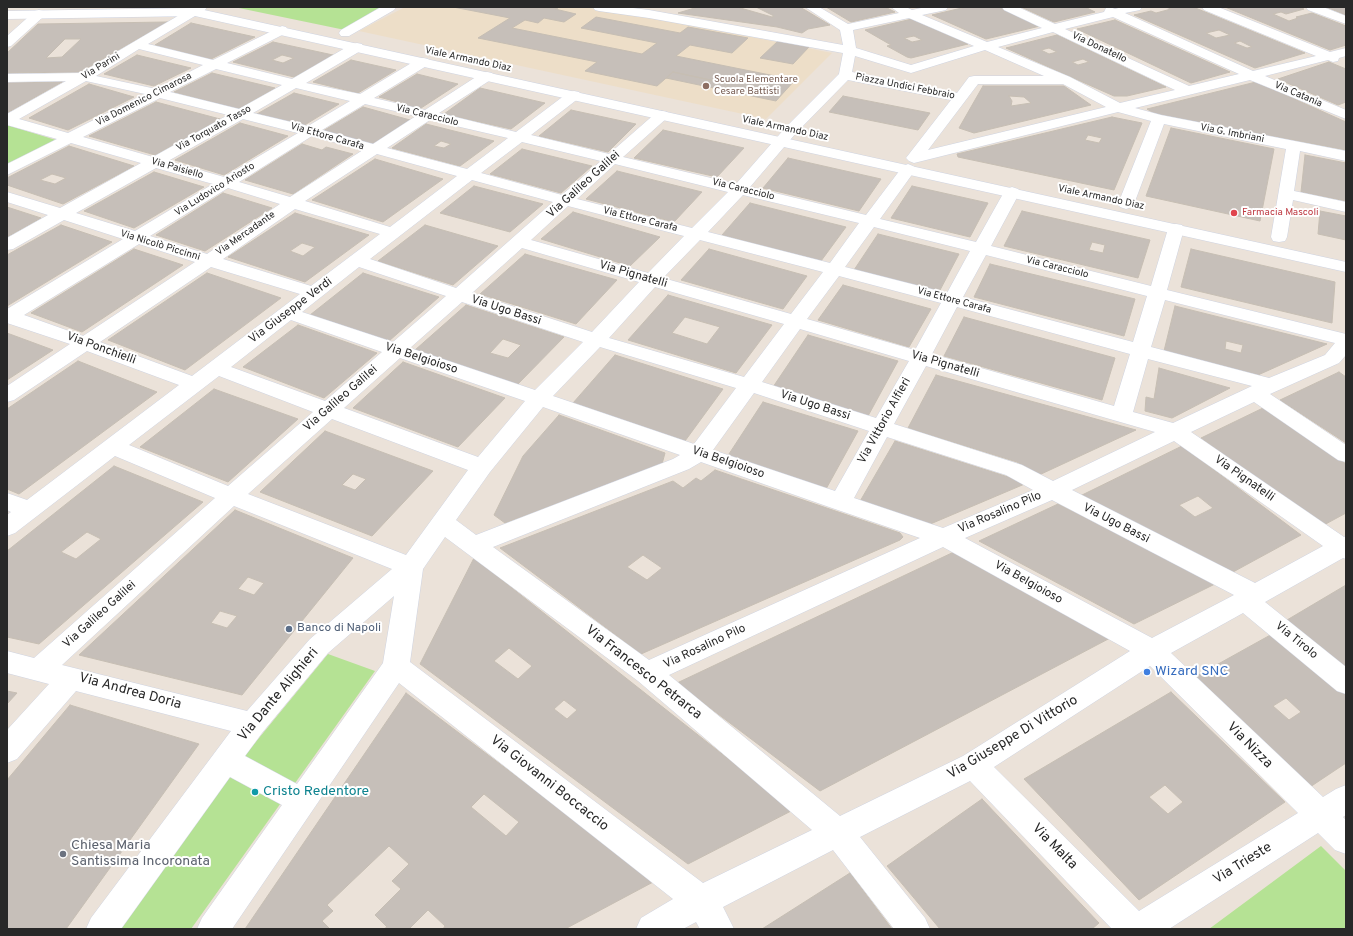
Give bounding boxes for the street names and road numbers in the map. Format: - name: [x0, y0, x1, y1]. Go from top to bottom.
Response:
- street label: Via Donatello: [1069, 30, 1129, 66]
- street label: Viale Armando Diaz: [424, 45, 512, 75]
- street label: Via Parini: [80, 51, 122, 83]
- street label: Via Domenico Cimarosa: [94, 71, 194, 129]
- street label: Piazza Undici Febbraio: [854, 71, 956, 103]
- street label: Via Catania: [1272, 80, 1324, 110]
- street label: Via Caracciolo: [394, 102, 460, 130]
- street label: Via Torquato Tasso: [174, 103, 254, 155]
- street label: Viale Armando Diaz: [741, 114, 829, 144]
- street label: Via Ettore Carafa: [289, 121, 365, 153]
- street label: Via G. Imbriani: [1199, 122, 1265, 146]
- street label: Via Galileo Galilei: [544, 148, 624, 222]
- street label: Via Paisiello: [149, 156, 205, 182]
- street label: Via Ludovico Ariosto: [173, 160, 257, 220]
- street label: Via Caracciolo: [710, 176, 776, 204]
- street label: Viale Armando Diaz: [1057, 183, 1145, 213]
- street label: Via Ettore Carafa: [602, 205, 678, 235]
- street label: Via Mercadante: [214, 209, 278, 259]
- street label: Via Nicolò Piccinni: [119, 228, 201, 264]
- street label: Via Caracciolo: [1024, 254, 1090, 282]
- street label: Via Pignatelli: [597, 258, 669, 292]
- street label: Via Giuseppe Verdi: [247, 275, 335, 347]
- street label: Via Ettore Carafa: [916, 285, 992, 317]
- street label: Via Ugo Bassi: [469, 293, 543, 329]
- street label: Via Ponchielli: [64, 330, 138, 368]
- street label: Via Belgioioso: [383, 340, 459, 378]
- street label: Via Pignatelli: [909, 348, 981, 382]
- street label: Via Galileo Galilei: [301, 363, 381, 435]
- street label: Via Vittorio Alfieri: [855, 376, 915, 466]
- street label: Via Ugo Bassi: [778, 388, 852, 424]
- street label: Via Belgioioso: [690, 444, 766, 482]
- street label: Via Pignatelli: [1211, 453, 1277, 505]
- street label: Via Rosalino Pilo: [956, 489, 1044, 537]
- street label: Via Ugo Bassi: [1080, 501, 1152, 547]
- street label: Via Belgioioso: [991, 558, 1065, 608]
- street label: Via Galileo Galilei: [60, 578, 140, 652]
- street label: Via Tirolo: [1272, 619, 1320, 663]
- street label: Via Francesco Petrarca: [581, 622, 705, 724]
- street label: Via Rosalino Pilo: [662, 622, 748, 672]
- street label: Via Dante Alighieri: [235, 645, 323, 745]
- street label: Via Andrea Doria: [77, 670, 183, 714]
- street label: Via Giuseppe Di Vittorio: [945, 692, 1081, 784]
- street label: Via Nizza: [1222, 719, 1276, 773]
- street label: Via Giovanni Boccaccio: [486, 732, 612, 836]
- street label: Via Malta: [1028, 821, 1080, 873]
- street label: Via Trieste: [1211, 839, 1275, 889]

